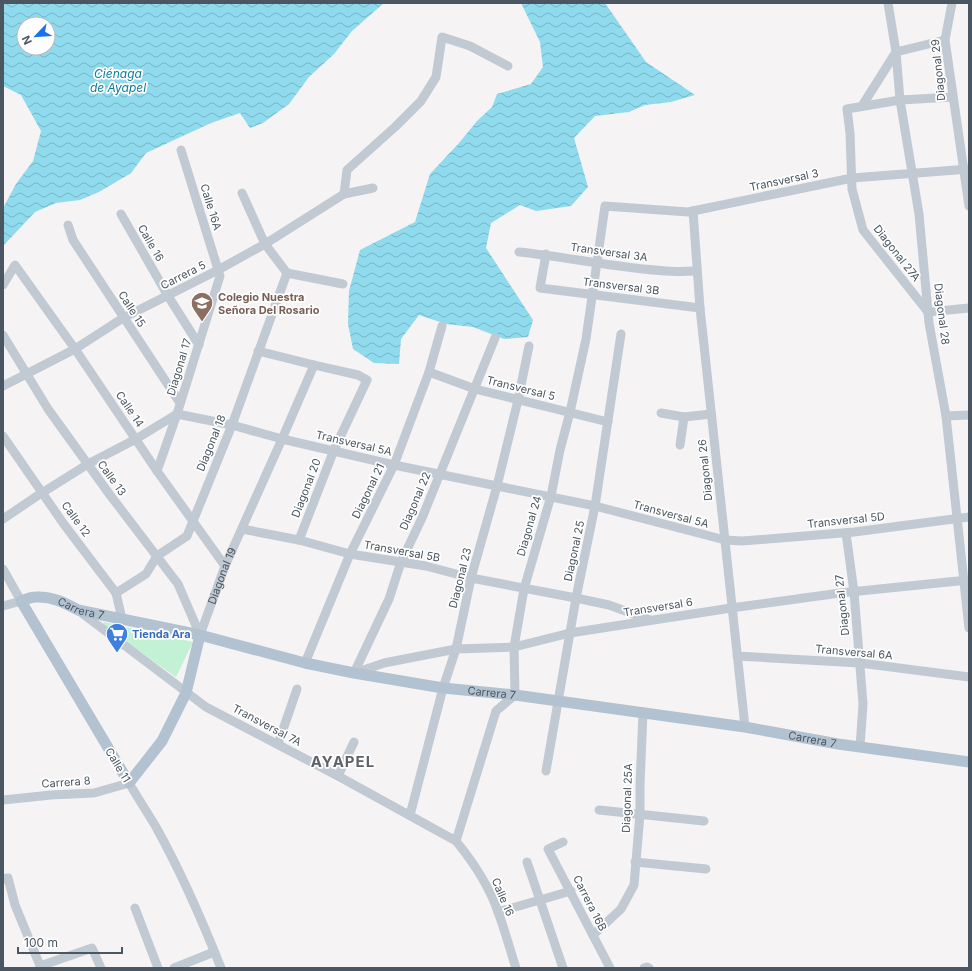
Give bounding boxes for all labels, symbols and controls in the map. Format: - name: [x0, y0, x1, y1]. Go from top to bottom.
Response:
- north arrow: [16, 16, 56, 56]
- text: N: [19, 33, 35, 47]
- street label: Diagonal 29: [928, 38, 948, 102]
- water label: Ciénaga de Ayapel: [90, 66, 146, 95]
- street label: Transversal 3: [748, 166, 820, 194]
- street label: Calle 16A: [197, 182, 225, 232]
- street label: Calle 16: [135, 222, 167, 264]
- street label: Diagonal 27A: [871, 222, 924, 284]
- street label: Transversal 3A: [570, 240, 649, 264]
- street label: Carrera 5: [158, 258, 208, 292]
- street label: Transversal 3B: [582, 274, 660, 298]
- street label: Diagonal 28: [931, 282, 953, 346]
- street label: Calle 15: [115, 288, 149, 330]
- school or university icon: Colegio Nuestra Señora Del Rosario: [189, 290, 215, 323]
- place label: Colegio Nuestra Señora Del Rosario: [218, 290, 320, 317]
- street label: Diagonal 17: [164, 337, 194, 397]
- street label: Transversal 5: [485, 373, 557, 403]
- street label: Calle 14: [113, 388, 147, 430]
- street label: Diagonal 18: [193, 412, 229, 473]
- street label: Transversal 5A: [315, 427, 394, 459]
- street label: Diagonal 26: [695, 438, 715, 502]
- street label: Diagonal 20: [288, 456, 324, 520]
- street label: Calle 13: [94, 458, 130, 499]
- street label: Diagonal 21: [349, 461, 387, 521]
- street label: Diagonal 22: [396, 470, 434, 532]
- street label: Diagonal 24: [514, 494, 544, 558]
- street label: Transversal 5A: [632, 497, 711, 531]
- street label: Calle 12: [59, 499, 93, 539]
- street label: Transversal 5D: [806, 509, 886, 531]
- street label: Diagonal 25: [561, 519, 587, 583]
- street label: Transversal 5B: [363, 537, 441, 565]
- street label: Diagonal 19: [205, 545, 239, 606]
- street label: Diagonal 23: [446, 546, 474, 610]
- street label: Diagonal 27: [832, 574, 852, 636]
- street label: Carrera 7: [56, 594, 106, 622]
- street label: Transversal 6: [622, 595, 694, 619]
- supermarket icon: Tienda Ara: [104, 621, 130, 654]
- place label: Tienda Ara: [132, 627, 191, 641]
- street label: Transversal 6A: [815, 642, 894, 662]
- street label: Carrera 7: [467, 683, 517, 702]
- street label: Transversal 7A: [230, 701, 304, 749]
- street label: Carrera 7: [787, 728, 837, 751]
- street label: Calle 11: [102, 745, 134, 785]
- district label: AYAPEL: [311, 752, 375, 771]
- street label: Diagonal 25A: [619, 763, 635, 833]
- street label: Carrera 8: [41, 773, 91, 791]
- street label: Carrera 16B: [570, 873, 610, 933]
- street label: Calle 16: [489, 876, 517, 918]
- scale bar: [18, 929, 122, 955]
- text: 100 m: [24, 935, 58, 950]

